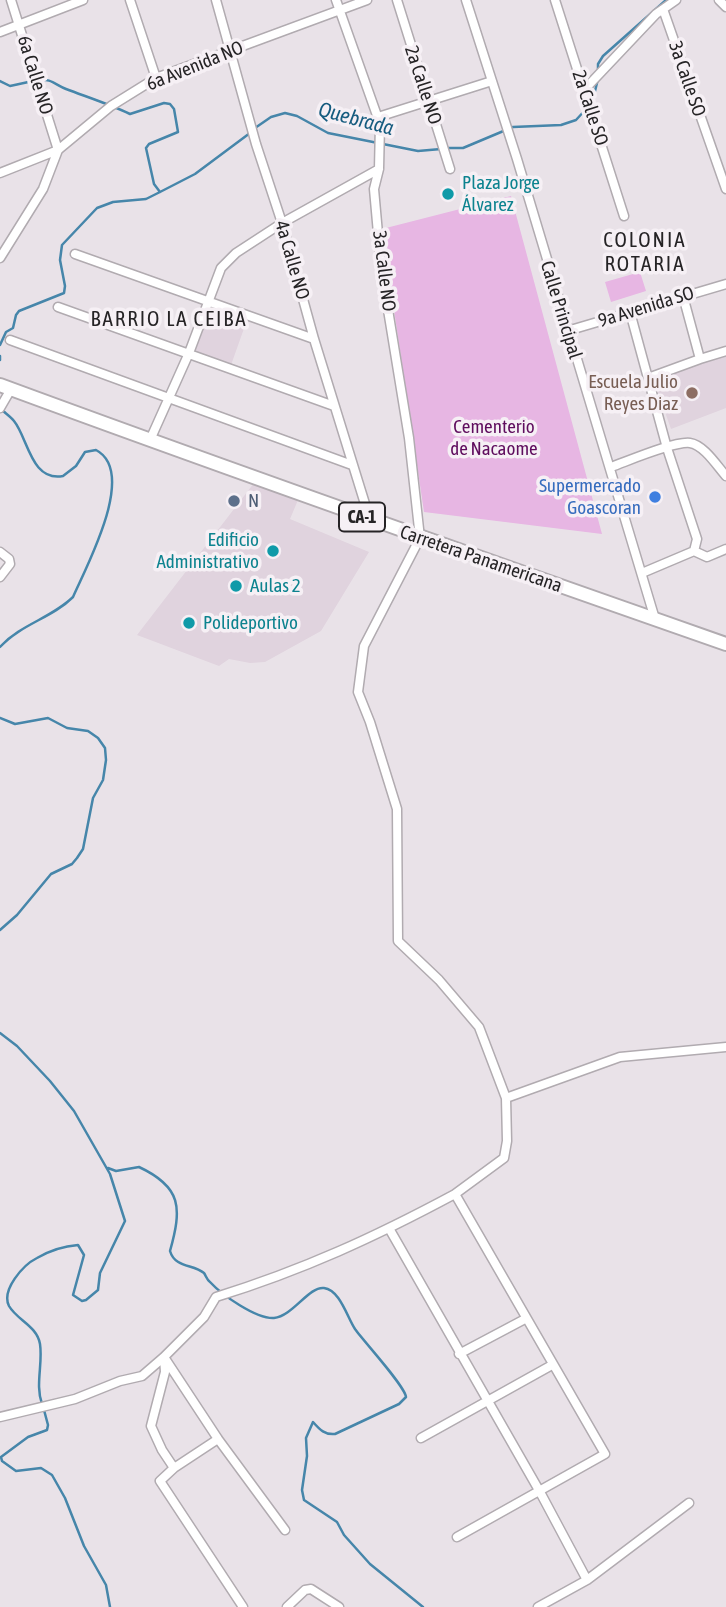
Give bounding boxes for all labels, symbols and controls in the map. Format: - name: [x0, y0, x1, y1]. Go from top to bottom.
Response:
- street label: 6a Calle NO: [12, 33, 58, 117]
- street label: 6a Avenida NO: [143, 36, 247, 96]
- street label: 3a Calle SO: [664, 38, 710, 120]
- street label: 2a Calle NO: [400, 43, 446, 127]
- street label: 2a Calle SO: [567, 67, 613, 149]
- water label: Quebrada: [316, 97, 396, 141]
- place label: Plaza Jorge Álvarez: [462, 172, 540, 216]
- marker: Plaza Jorge Álvarez: [440, 186, 456, 202]
- street label: 4a Calle NO: [270, 218, 314, 302]
- district label: COLONIA ROTARIA: [604, 227, 686, 277]
- street label: 3a Calle NO: [368, 229, 400, 313]
- street label: Calle Principal: [535, 258, 587, 362]
- street label: 9a Avenida SO: [595, 282, 697, 332]
- district label: BARRIO LA CEIBA: [92, 306, 246, 332]
- place label: Escuela Julio Reyes Diaz: [588, 371, 678, 415]
- marker: Escuela Julio Reyes Diaz: [684, 385, 700, 401]
- park label: Cementerio de Nacaome: [450, 416, 538, 460]
- place label: Supermercado Goascoran: [539, 475, 641, 519]
- marker: Supermercado Goascoran: [647, 489, 663, 505]
- place label: N: [248, 490, 259, 512]
- marker: N: [226, 493, 242, 509]
- road number: CA-1: [339, 503, 385, 532]
- street label: Carretera Panamericana: [397, 521, 565, 597]
- place label: Edificio Administrativo: [156, 529, 259, 573]
- marker: Edificio Administrativo: [265, 543, 281, 559]
- place label: Aulas 2: [250, 575, 301, 597]
- marker: Aulas 2: [228, 578, 244, 594]
- place label: Polideportivo: [203, 612, 298, 634]
- marker: Polideportivo: [181, 615, 197, 631]

